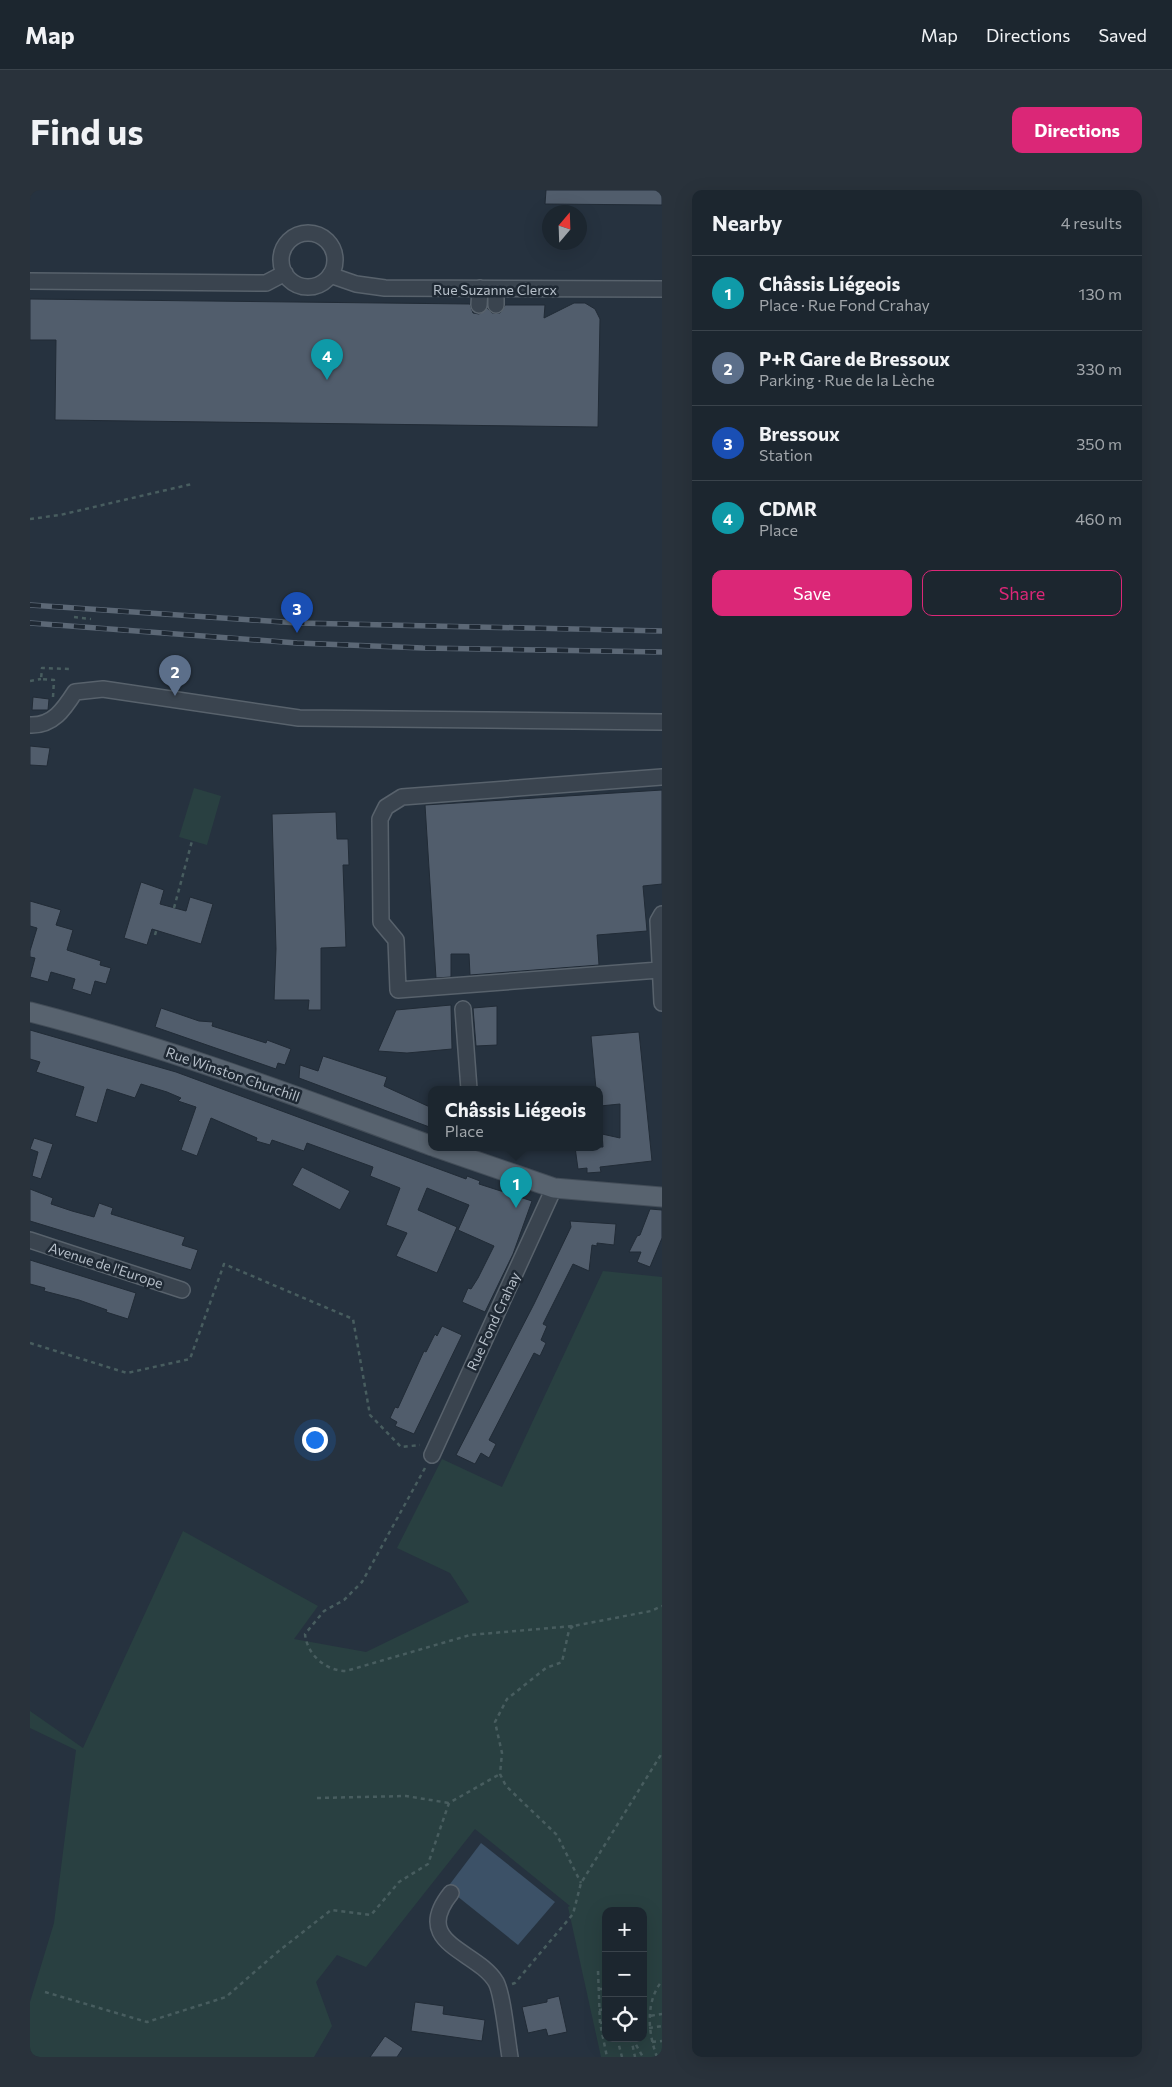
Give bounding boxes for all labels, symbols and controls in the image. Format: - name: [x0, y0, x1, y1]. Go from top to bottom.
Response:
- text: Map: [25, 20, 75, 49]
- text: Map: [921, 24, 958, 46]
- text: Directions: [986, 24, 1070, 46]
- text: Saved: [1098, 24, 1147, 46]
- button: Directions: [1012, 107, 1142, 153]
- text: Find us: [30, 109, 144, 152]
- north arrow: [542, 205, 587, 250]
- text: Nearby: [712, 210, 782, 235]
- text: 4 results: [1061, 213, 1122, 232]
- text: Châssis Liégeois: [759, 272, 900, 295]
- street label: Rue Suzanne Clercx: [433, 281, 557, 298]
- text: 1: [724, 284, 732, 303]
- text: 130 m: [1079, 284, 1122, 303]
- text: Place · Rue Fond Crahay: [759, 295, 930, 314]
- pin: 4: [311, 339, 343, 380]
- text: P+R Gare de Bressoux: [759, 347, 950, 370]
- text: 2: [723, 359, 733, 378]
- text: 330 m: [1076, 359, 1122, 378]
- text: Parking · Rue de la Lèche: [759, 370, 935, 389]
- text: Bressoux: [759, 422, 840, 445]
- text: 3: [723, 434, 733, 453]
- text: 350 m: [1076, 434, 1122, 453]
- text: Station: [759, 445, 813, 464]
- text: CDMR: [759, 497, 817, 520]
- text: 4: [723, 509, 733, 528]
- text: 460 m: [1075, 509, 1122, 528]
- text: Place: [759, 520, 798, 539]
- button: Save: [712, 570, 912, 616]
- button: Share: [922, 570, 1122, 616]
- pin: 3: [281, 592, 313, 633]
- pin: 2: [159, 655, 191, 696]
- street label: Rue Winston Churchill: [164, 1043, 302, 1105]
- popup: [428, 1086, 603, 1151]
- text: Châssis Liégeois: [445, 1098, 586, 1121]
- text: Place: [445, 1121, 484, 1140]
- pin: 1: [500, 1167, 532, 1208]
- street label: Avenue de l'Europe: [47, 1238, 165, 1292]
- street label: Rue Fond Crahay: [463, 1269, 523, 1373]
- your location: [302, 1427, 328, 1453]
- map controls: [602, 1907, 647, 2042]
- button: +: [602, 1907, 647, 1952]
- button: −: [602, 1952, 647, 1997]
- button: locate: [602, 1997, 647, 2042]

